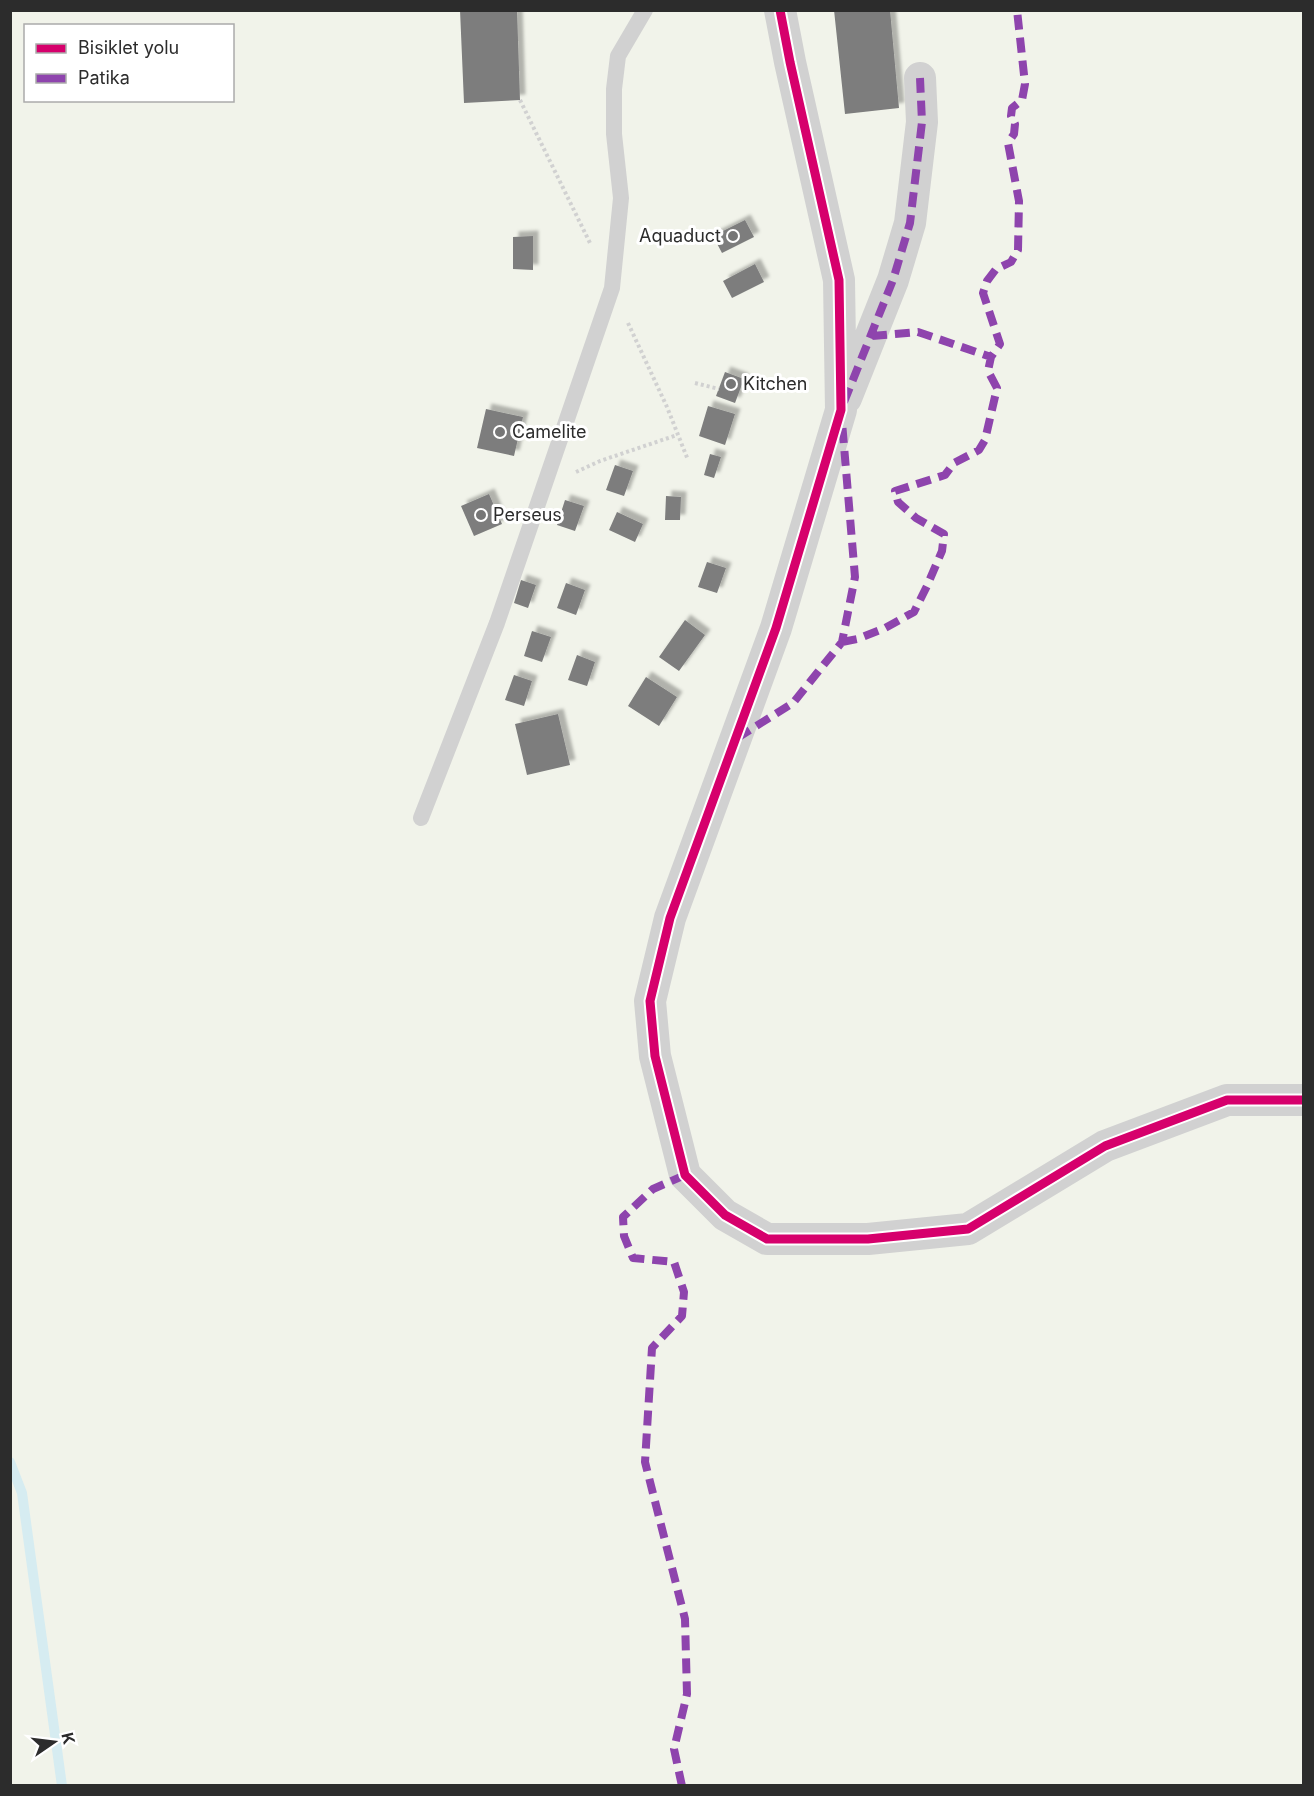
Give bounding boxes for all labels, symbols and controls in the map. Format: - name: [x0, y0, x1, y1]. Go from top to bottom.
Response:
- legend: [24, 24, 234, 102]
- text: Bisiklet yolu: [78, 37, 179, 58]
- text: Patika: [78, 67, 130, 88]
- place label: Aquaduct: [639, 225, 721, 246]
- marker: Aquaduct: [726, 229, 740, 243]
- place label: Kitchen: [743, 373, 808, 394]
- marker: Kitchen: [724, 377, 738, 391]
- place label: Camelite: [512, 421, 586, 442]
- marker: Camelite: [493, 425, 507, 439]
- place label: Perseus: [493, 504, 562, 525]
- marker: Perseus: [474, 508, 488, 522]
- north arrow: [24, 1712, 84, 1772]
- text: K: [57, 1730, 80, 1747]

